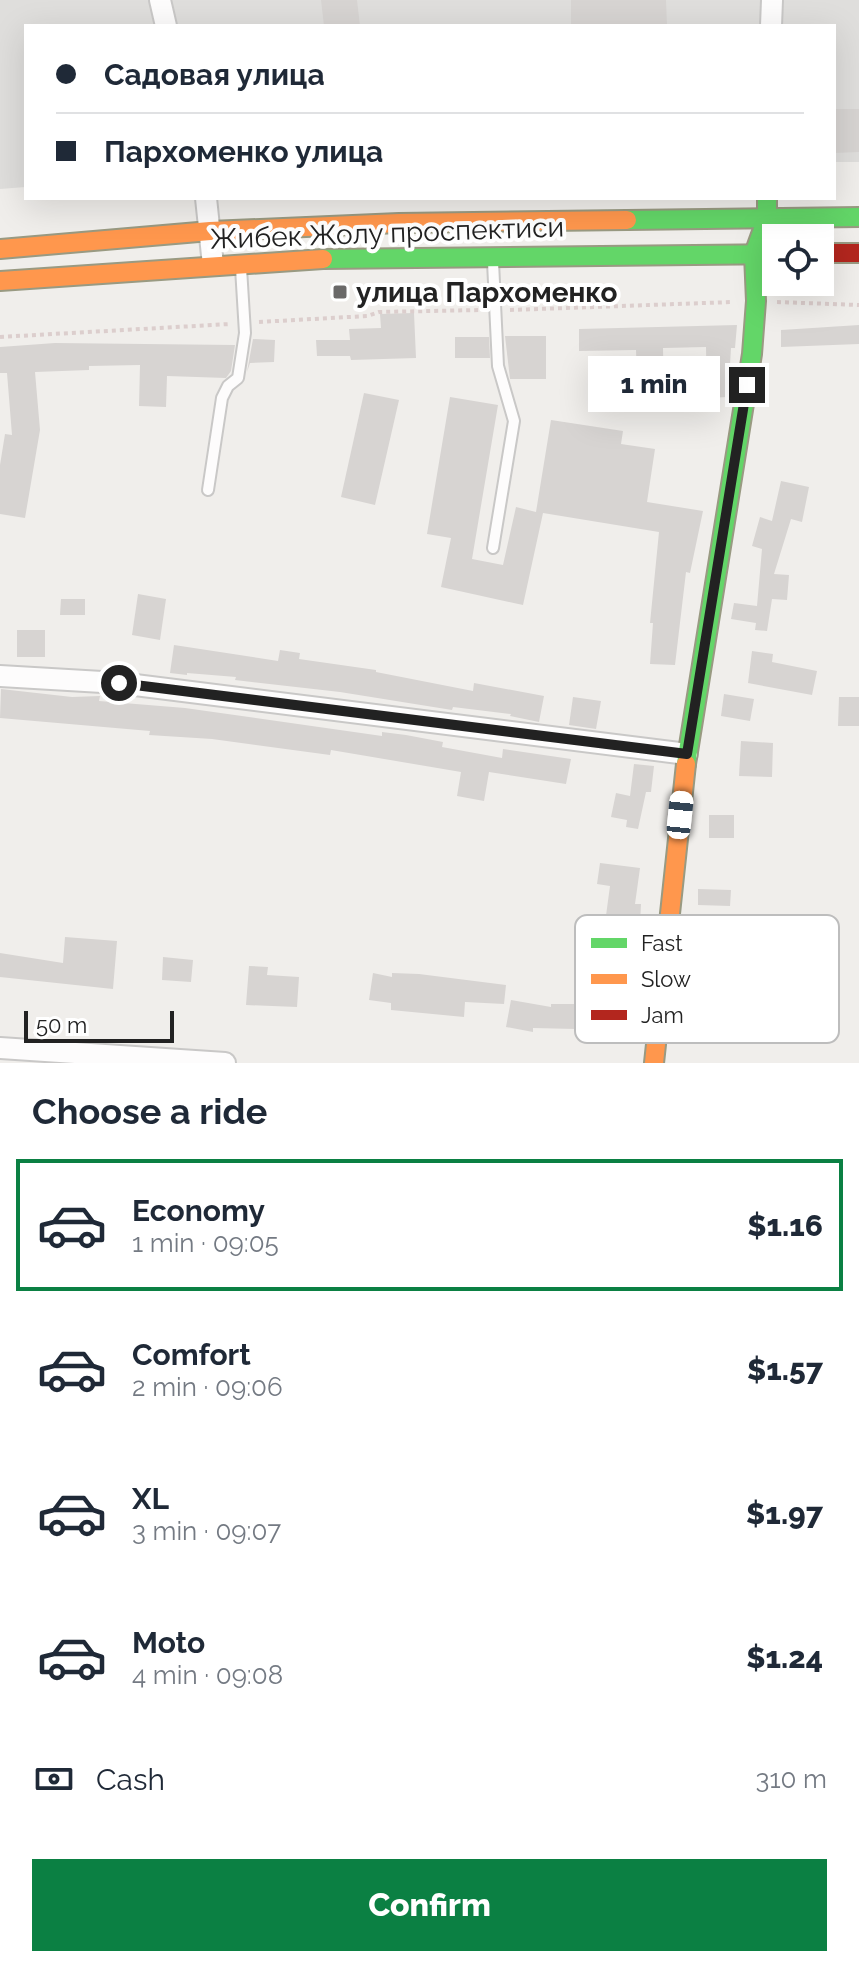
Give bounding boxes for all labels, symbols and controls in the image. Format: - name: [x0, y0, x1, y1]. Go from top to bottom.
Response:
- text: Садовая улица: [104, 57, 325, 92]
- text: Пархоменко улица: [104, 134, 383, 169]
- street label: Жибек Жолу проспектиси: [209, 210, 565, 256]
- map controls: [762, 224, 834, 296]
- button: locate: [762, 224, 834, 296]
- place label: улица Пархоменко: [356, 276, 618, 309]
- marker: улица Пархоменко: [331, 283, 349, 301]
- callout: 1 min: [587, 357, 719, 413]
- route end: [729, 367, 765, 403]
- text: 1 min: [621, 369, 687, 399]
- route start: [101, 665, 137, 701]
- car: [666, 790, 694, 840]
- legend: [575, 915, 839, 1043]
- text: Fast: [641, 930, 683, 956]
- text: Slow: [641, 966, 691, 992]
- text: Jam: [641, 1002, 684, 1028]
- scale bar: [24, 1007, 174, 1043]
- text: 50 m: [36, 1012, 87, 1038]
- text: Choose a ride: [32, 1090, 267, 1132]
- icon: car: [36, 1189, 108, 1261]
- text: Economy: [132, 1193, 265, 1228]
- text: $1.16: [747, 1208, 823, 1243]
- text: 1 min · 09:05: [132, 1228, 279, 1258]
- icon: car: [36, 1333, 108, 1405]
- text: Comfort: [132, 1337, 251, 1372]
- text: $1.57: [747, 1352, 823, 1387]
- text: 2 min · 09:06: [132, 1372, 283, 1402]
- icon: car: [36, 1477, 108, 1549]
- text: XL: [132, 1481, 169, 1516]
- text: $1.97: [746, 1496, 823, 1531]
- text: 3 min · 09:07: [132, 1516, 281, 1546]
- icon: car: [36, 1621, 108, 1693]
- text: Moto: [132, 1625, 205, 1660]
- text: $1.24: [746, 1640, 823, 1675]
- text: 4 min · 09:08: [132, 1660, 283, 1690]
- icon: cash: [32, 1757, 76, 1801]
- text: Cash: [96, 1762, 165, 1797]
- text: 310 m: [756, 1764, 827, 1794]
- button: Confirm: [32, 1859, 827, 1951]

